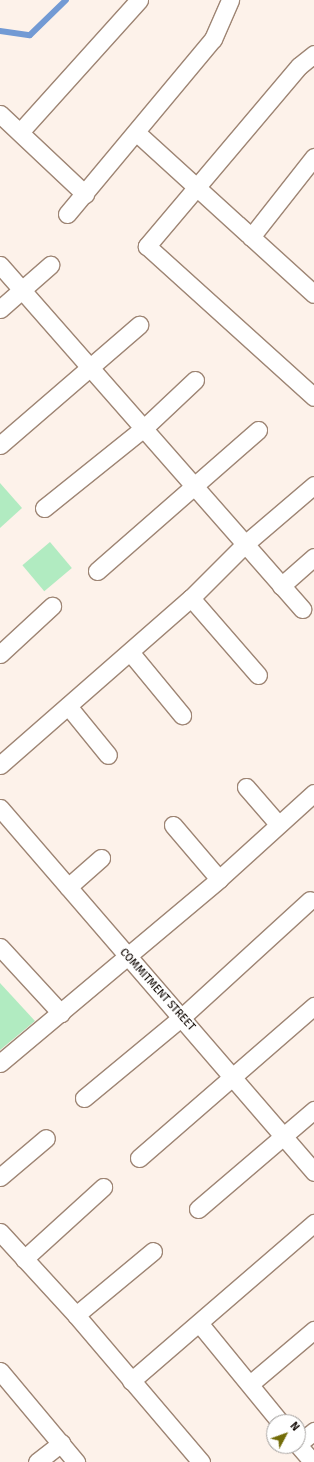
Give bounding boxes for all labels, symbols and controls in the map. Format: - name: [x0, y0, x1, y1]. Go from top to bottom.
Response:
- street label: COMMITMENT STREET: [117, 946, 197, 1034]
- north arrow: [266, 1414, 306, 1454]
- text: N: [287, 1419, 302, 1434]

